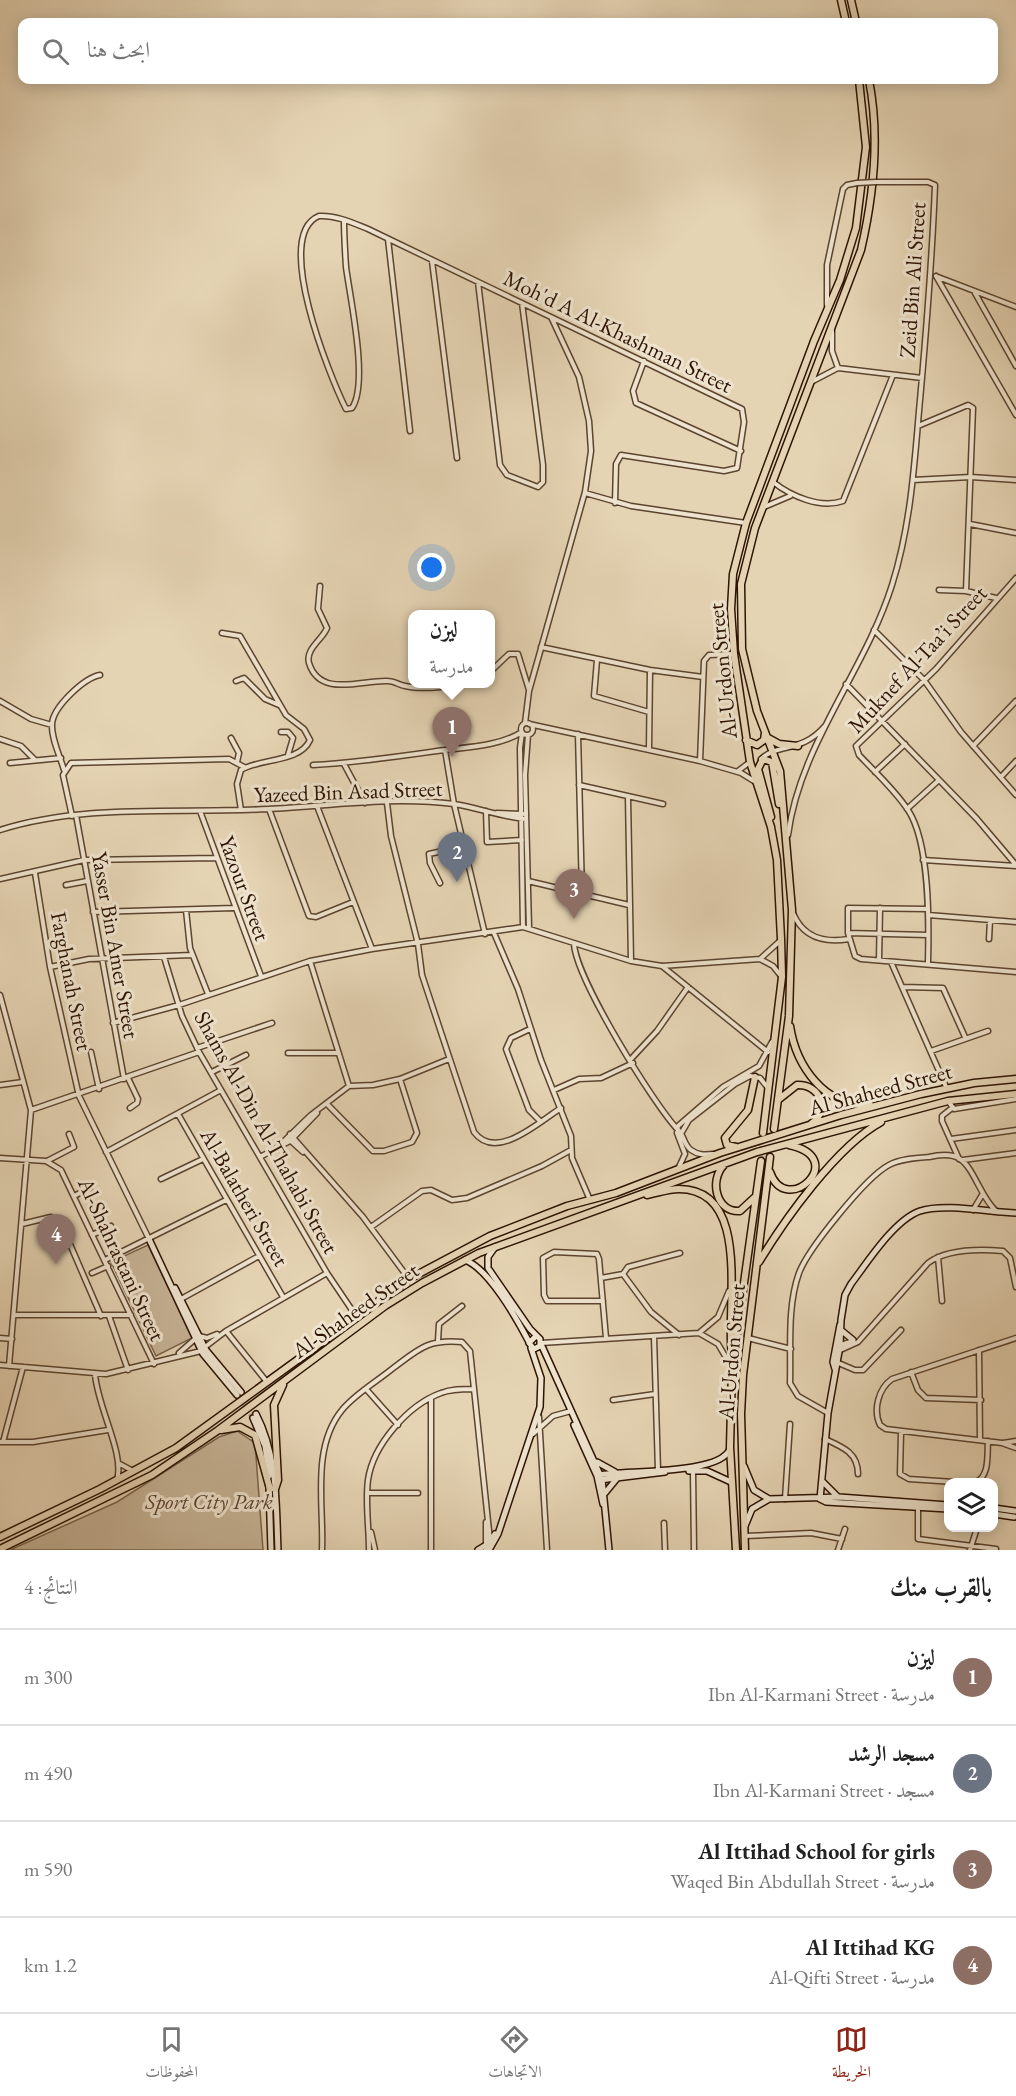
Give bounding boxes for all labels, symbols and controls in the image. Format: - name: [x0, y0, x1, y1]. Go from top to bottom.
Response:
- search box: [18, 18, 998, 84]
- icon: search: [39, 35, 72, 68]
- text: ابحث هنا: [87, 35, 150, 64]
- street label: Zeid Bin Ali Street: [893, 201, 932, 359]
- street label: Moh'd A Al-Khashman Street: [499, 263, 737, 400]
- your location: [417, 553, 446, 582]
- street label: Muknef Al-Taa’i Street: [841, 579, 993, 739]
- street label: Al-Urdon Street: [701, 601, 744, 741]
- popup: [408, 610, 495, 688]
- text: ليزن: [429, 615, 458, 644]
- text: مدرسة: [429, 653, 474, 679]
- pin: 1: [432, 708, 472, 757]
- street label: Yazeed Bin Asad Street: [253, 774, 443, 809]
- street label: Yazour Street: [212, 832, 277, 945]
- pin: 2: [438, 832, 476, 882]
- street label: Yasser Bin Amer Street: [85, 849, 146, 1041]
- pin: 3: [554, 870, 594, 919]
- street label: Farghanah Street: [44, 909, 99, 1053]
- street label: Shams Al-Din Al-Thahabi Street: [188, 1006, 345, 1259]
- street label: Al Shaheed Street: [804, 1056, 955, 1123]
- street label: Al-Balatheri Street: [193, 1122, 296, 1272]
- street label: Al-Shahrastani Street: [71, 1172, 172, 1346]
- pin: 4: [36, 1214, 76, 1264]
- street label: Al-Shaheed Street: [285, 1256, 425, 1366]
- street label: Al-Urdon Street: [711, 1283, 752, 1422]
- map controls: [944, 1478, 998, 1532]
- button: layers: [944, 1478, 998, 1532]
- park label: Sport City Park: [144, 1487, 273, 1516]
- text: بالقرب منك: [890, 1570, 992, 1604]
- text: النتائج: 4: [24, 1574, 78, 1600]
- text: ليزن: [906, 1643, 935, 1672]
- text: 300 m: [24, 1664, 72, 1690]
- text: 1: [967, 1664, 978, 1690]
- text: مدرسة · Ibn Al-Karmani Street: [708, 1681, 935, 1707]
- text: مسجد الرشد: [848, 1739, 935, 1768]
- text: 490 m: [24, 1760, 72, 1786]
- text: 2: [967, 1760, 978, 1786]
- text: مسجد · Ibn Al-Karmani Street: [713, 1777, 935, 1803]
- text: Al Ittihad School for girls: [698, 1837, 935, 1866]
- text: 590 m: [24, 1856, 72, 1882]
- text: 3: [967, 1856, 978, 1882]
- text: مدرسة · Waqed Bin Abdullah Street: [671, 1868, 935, 1894]
- text: Al Ittihad KG: [806, 1933, 935, 1962]
- text: 1.2 km: [24, 1952, 77, 1978]
- text: 4: [967, 1952, 978, 1978]
- text: مدرسة · Al-Qifti Street: [769, 1964, 935, 1990]
- tab: المحفوظات: [145, 2023, 198, 2087]
- tab: الاتجاهات: [488, 2023, 542, 2087]
- tab: الخريطة: [832, 2023, 871, 2087]

